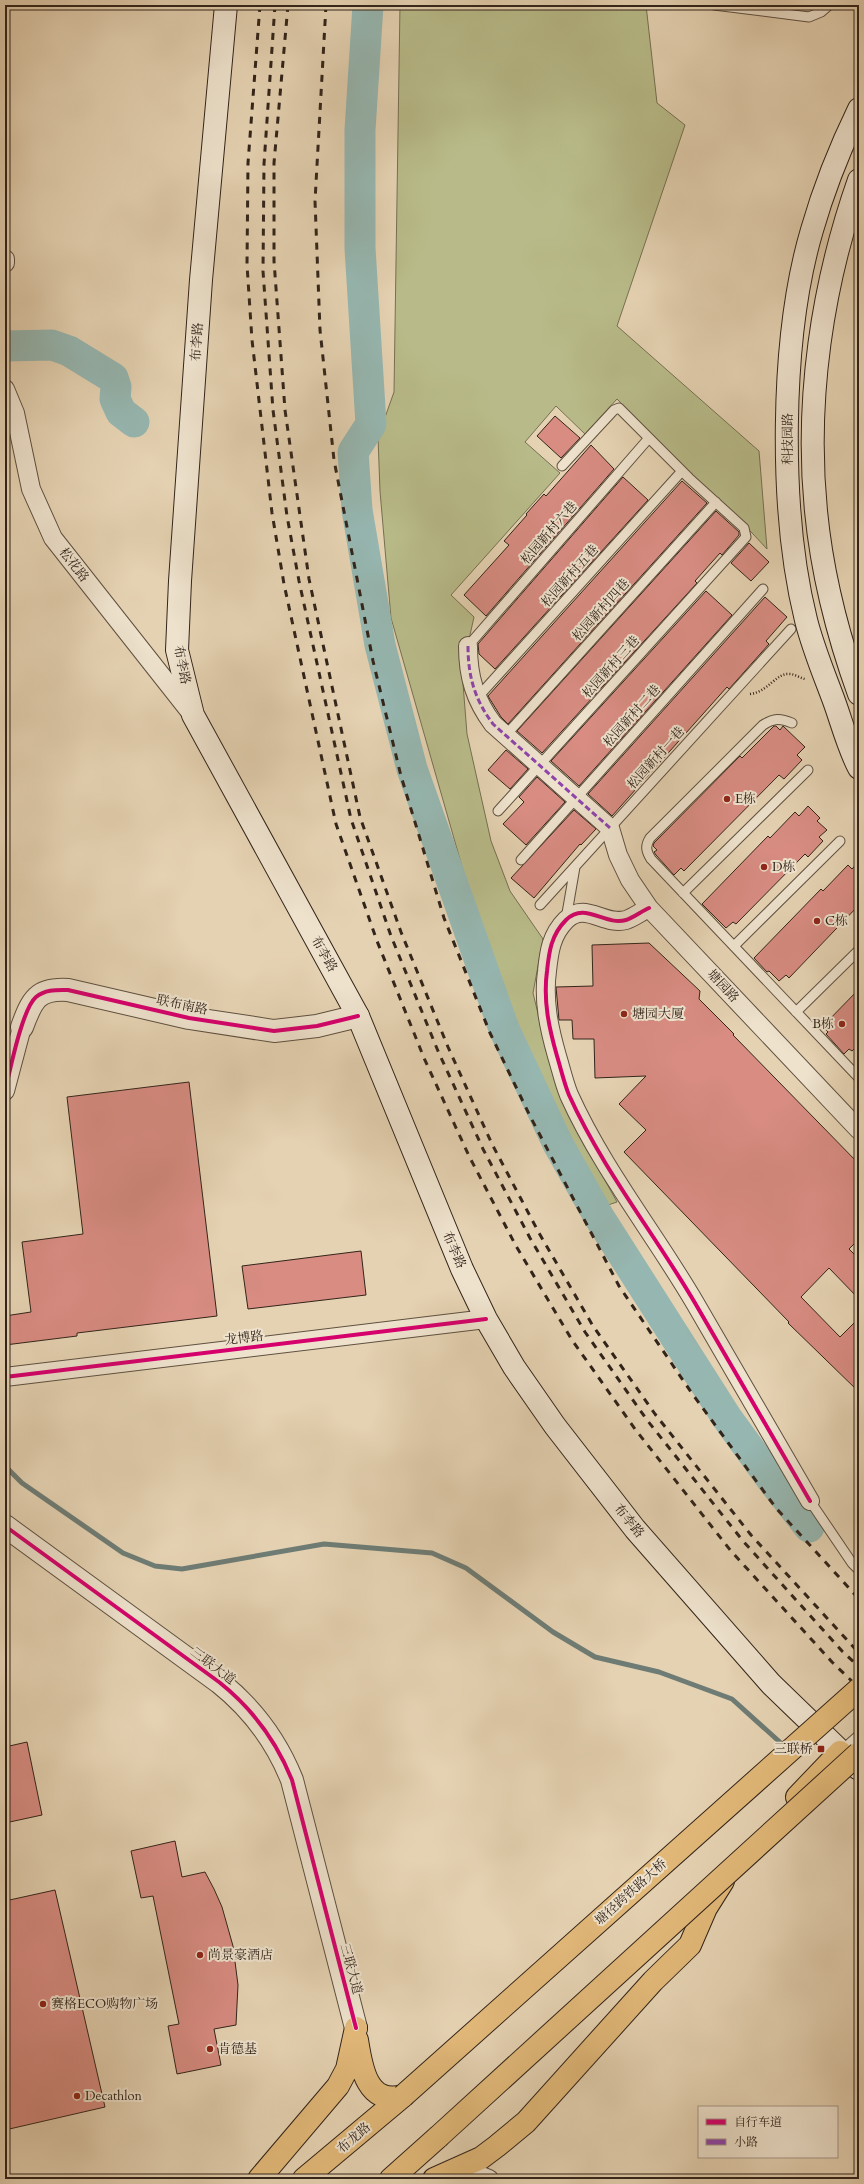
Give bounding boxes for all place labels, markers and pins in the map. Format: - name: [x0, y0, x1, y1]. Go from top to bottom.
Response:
- place label: E栋: [735, 790, 756, 808]
- marker: E栋: [722, 794, 732, 804]
- place label: D栋: [772, 858, 796, 876]
- marker: D栋: [759, 862, 769, 872]
- place label: C栋: [825, 912, 848, 930]
- marker: C栋: [812, 916, 822, 926]
- place label: 塘园大厦: [632, 1005, 684, 1023]
- marker: 塘园大厦: [619, 1009, 629, 1019]
- place label: B栋: [812, 1015, 834, 1033]
- marker: B栋: [837, 1019, 847, 1029]
- place label: 三联桥: [774, 1740, 813, 1758]
- marker: 三联桥: [816, 1744, 826, 1754]
- place label: 尚景豪酒店: [208, 1946, 273, 1964]
- marker: 尚景豪酒店: [195, 1950, 205, 1960]
- place label: 赛格ECO购物广场: [51, 1995, 158, 2013]
- marker: 赛格ECO购物广场: [38, 1999, 48, 2009]
- place label: 肯德基: [218, 2040, 257, 2058]
- marker: 肯德基: [205, 2044, 215, 2054]
- place label: Decathlon: [85, 2087, 143, 2105]
- marker: Decathlon: [72, 2091, 82, 2101]

